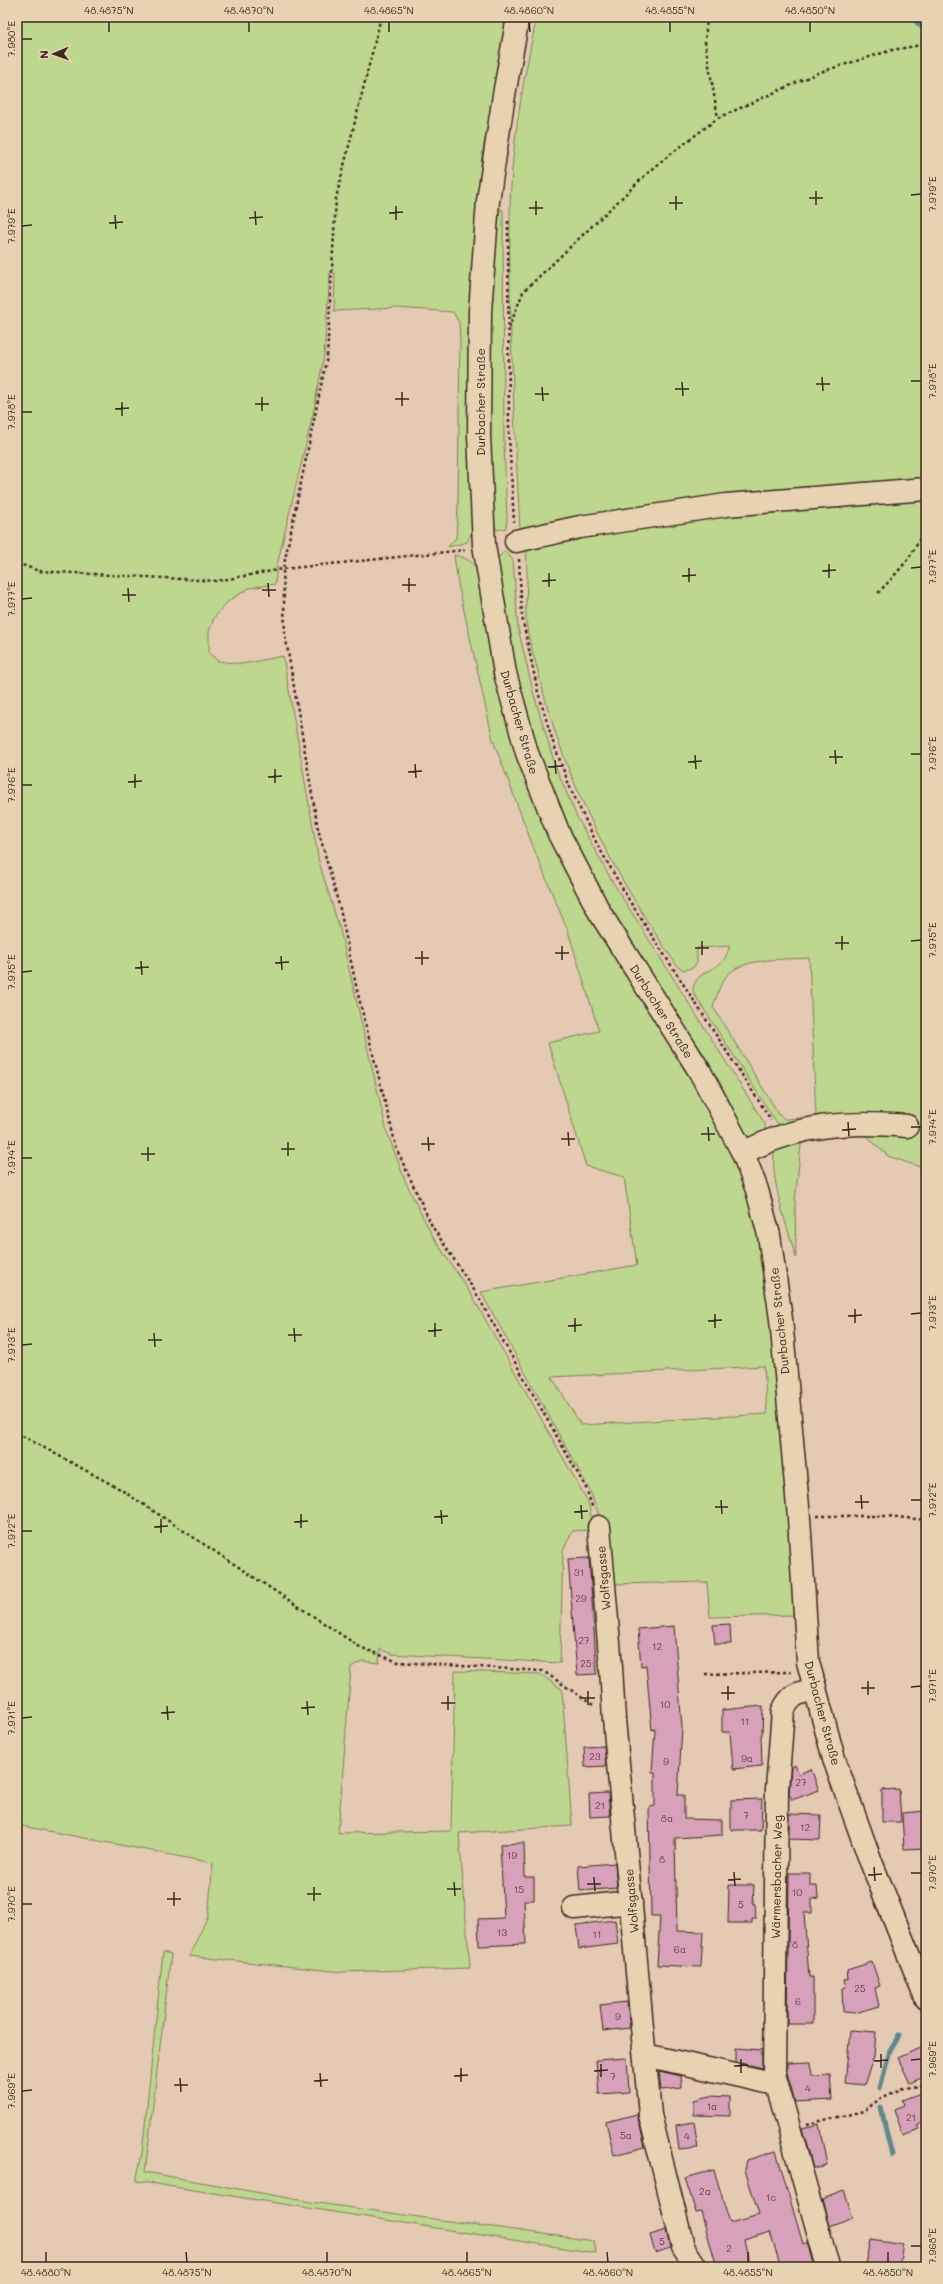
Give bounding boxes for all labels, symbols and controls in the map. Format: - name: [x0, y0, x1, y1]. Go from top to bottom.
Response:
- text: 48.4875°N: [84, 3, 134, 17]
- text: 48.4870°N: [224, 3, 274, 17]
- text: 48.4865°N: [364, 3, 414, 17]
- text: 48.4860°N: [504, 3, 554, 17]
- text: 48.4855°N: [645, 3, 695, 17]
- text: 48.4850°N: [785, 3, 835, 17]
- text: 7.980°E: [4, 21, 18, 57]
- north arrow: [34, 34, 74, 74]
- text: N: [36, 50, 51, 59]
- text: 7.979°E: [925, 176, 939, 212]
- text: 7.979°E: [4, 208, 18, 244]
- street label: Durbacher Straße: [472, 348, 488, 456]
- text: 7.978°E: [925, 363, 939, 399]
- text: 7.978°E: [4, 394, 18, 430]
- text: 7.977°E: [925, 549, 939, 585]
- text: 7.977°E: [4, 581, 18, 617]
- street label: Durbacher Straße: [497, 668, 543, 776]
- text: 7.976°E: [925, 736, 939, 772]
- text: 7.976°E: [4, 767, 18, 803]
- text: 7.975°E: [925, 922, 939, 958]
- text: 7.975°E: [4, 954, 18, 990]
- street label: Durbacher Straße: [627, 961, 697, 1061]
- text: 7.974°E: [925, 1109, 939, 1145]
- text: 7.974°E: [4, 1140, 18, 1176]
- street label: Durbacher Straße: [765, 1267, 793, 1375]
- text: 7.973°E: [925, 1295, 939, 1331]
- text: 7.973°E: [4, 1327, 18, 1363]
- text: 7.972°E: [925, 1482, 939, 1518]
- text: 7.972°E: [4, 1513, 18, 1549]
- street label: Wolfsgasse: [592, 1545, 614, 1611]
- house number: 31: [574, 1565, 584, 1579]
- house number: 29: [575, 1591, 587, 1605]
- house number: 27: [578, 1633, 590, 1647]
- house number: 12: [652, 1639, 662, 1653]
- house number: 25: [580, 1656, 592, 1670]
- street label: Durbacher Straße: [801, 1659, 845, 1767]
- text: 7.971°E: [925, 1669, 939, 1703]
- house number: 10: [660, 1697, 670, 1711]
- text: 7.971°E: [4, 1701, 18, 1735]
- house number: 11: [741, 1714, 749, 1728]
- house number: 23: [589, 1749, 601, 1763]
- house number: 9a: [741, 1751, 753, 1765]
- house number: 9: [663, 1754, 669, 1768]
- house number: 27: [795, 1775, 807, 1789]
- house number: 21: [595, 1798, 605, 1812]
- house number: 7: [743, 1808, 749, 1822]
- house number: 8a: [661, 1811, 673, 1825]
- street label: Wärmersbacher Weg: [767, 1815, 785, 1939]
- house number: 12: [800, 1820, 810, 1834]
- house number: 19: [507, 1848, 517, 1862]
- house number: 8: [659, 1852, 665, 1866]
- text: 7.970°E: [925, 1855, 939, 1891]
- street label: Wolfsgasse: [620, 1868, 642, 1934]
- house number: 15: [514, 1882, 524, 1896]
- house number: 10: [792, 1885, 802, 1899]
- text: 7.970°E: [4, 1886, 18, 1922]
- house number: 5: [738, 1897, 744, 1911]
- house number: 13: [497, 1925, 507, 1939]
- house number: 11: [593, 1927, 601, 1941]
- house number: 8: [792, 1937, 798, 1951]
- house number: 6a: [674, 1942, 686, 1956]
- house number: 25: [854, 1981, 866, 1995]
- house number: 6: [795, 1994, 801, 2008]
- house number: 9: [615, 2009, 621, 2023]
- text: 7.969°E: [925, 2041, 939, 2077]
- house number: 7: [610, 2069, 616, 2083]
- text: 7.969°E: [4, 2073, 18, 2109]
- house number: 4: [805, 2081, 811, 2095]
- house number: 1a: [707, 2099, 717, 2113]
- house number: 21: [906, 2110, 916, 2124]
- house number: 5a: [620, 2128, 632, 2142]
- house number: 4: [684, 2129, 690, 2143]
- house number: 2a: [699, 2184, 711, 2198]
- house number: 1c: [766, 2190, 776, 2204]
- text: 7.968°E: [925, 2228, 939, 2264]
- house number: 5: [659, 2234, 665, 2248]
- house number: 2: [726, 2241, 732, 2255]
- text: 48.4880°N: [21, 2265, 71, 2279]
- text: 48.4875°N: [162, 2265, 212, 2279]
- text: 48.4870°N: [302, 2265, 352, 2279]
- text: 48.4865°N: [442, 2265, 492, 2279]
- text: 48.4860°N: [583, 2265, 633, 2279]
- text: 48.4855°N: [723, 2265, 773, 2279]
- text: 48.4850°N: [863, 2265, 913, 2279]

